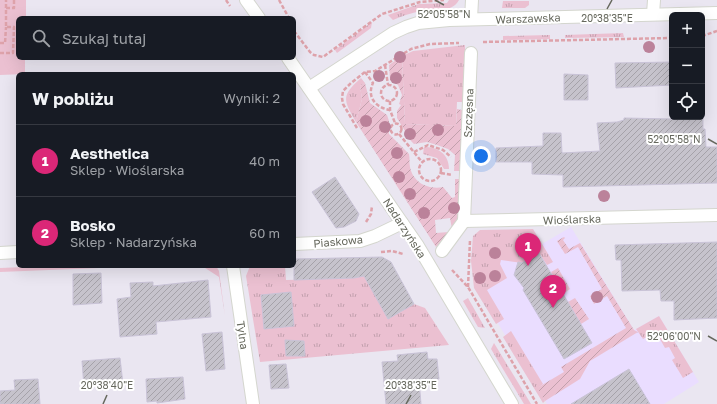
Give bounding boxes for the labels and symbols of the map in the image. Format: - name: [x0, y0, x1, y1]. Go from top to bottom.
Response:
- text: 52°05'58"N: [417, 8, 471, 20]
- street label: Warszawska: [495, 10, 561, 26]
- text: 20°38'35"E: [581, 12, 633, 24]
- street label: Szczęsna: [461, 88, 475, 138]
- text: 52°05'58"N: [647, 133, 701, 145]
- your location: [471, 146, 491, 166]
- street label: Nadarzyńska: [381, 196, 429, 260]
- street label: Wioślarska: [543, 211, 601, 227]
- street label: Piaskowa: [313, 232, 363, 250]
- pin: 1: [515, 233, 541, 266]
- pin: 2: [540, 275, 566, 308]
- street label: Tylna: [235, 320, 251, 350]
- text: 52°06'00"N: [647, 330, 701, 342]
- text: 20°38'40"E: [81, 379, 133, 391]
- text: 20°38'35"E: [385, 379, 437, 391]

